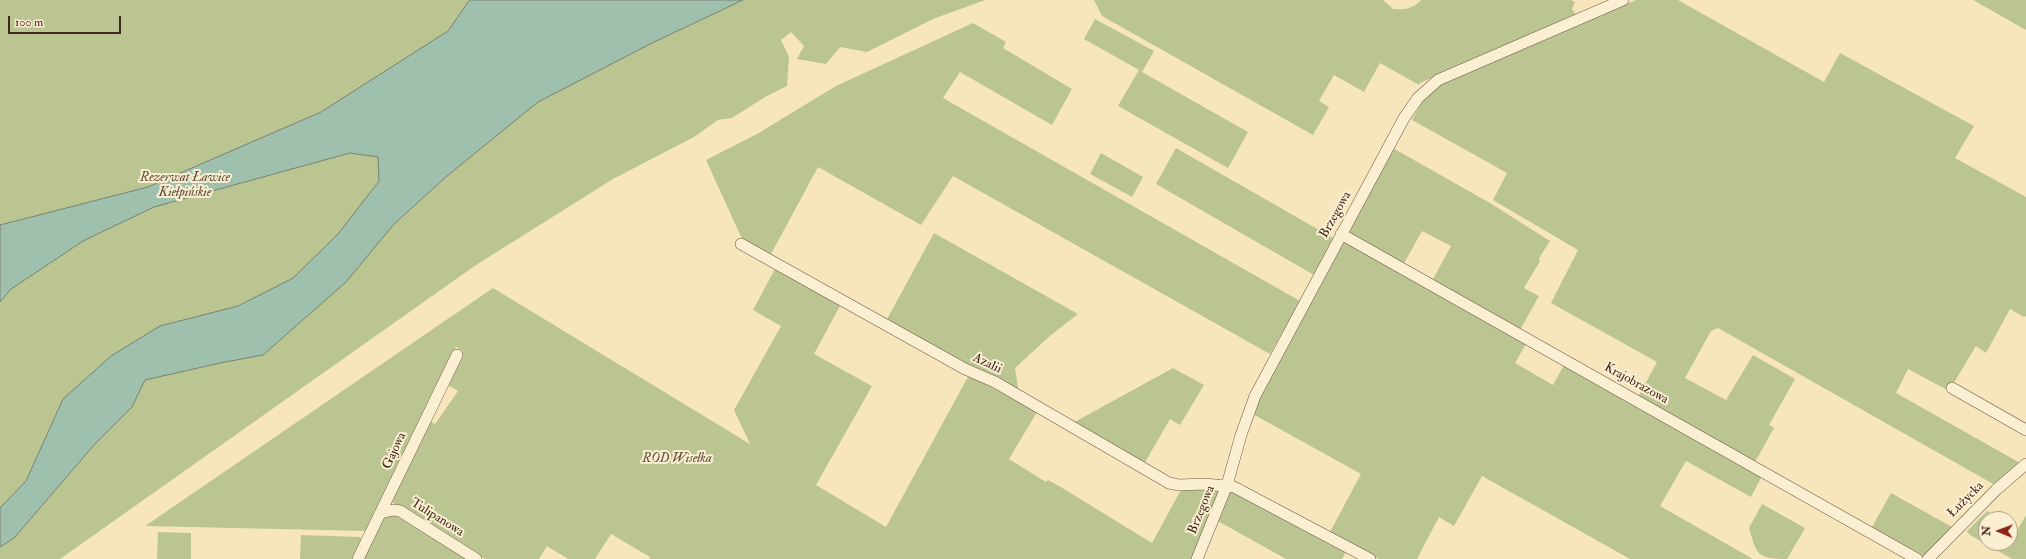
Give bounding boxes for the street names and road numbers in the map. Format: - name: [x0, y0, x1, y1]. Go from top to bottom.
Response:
- street label: Brzegowa: [1317, 189, 1355, 241]
- street label: Azalii: [970, 350, 1004, 378]
- street label: Krajobrazowa: [1601, 360, 1671, 408]
- street label: Gajowa: [380, 430, 410, 472]
- street label: Łużycka: [1945, 479, 1987, 521]
- street label: Brzegowa: [1185, 483, 1219, 537]
- street label: Tulipanowa: [407, 496, 467, 540]

